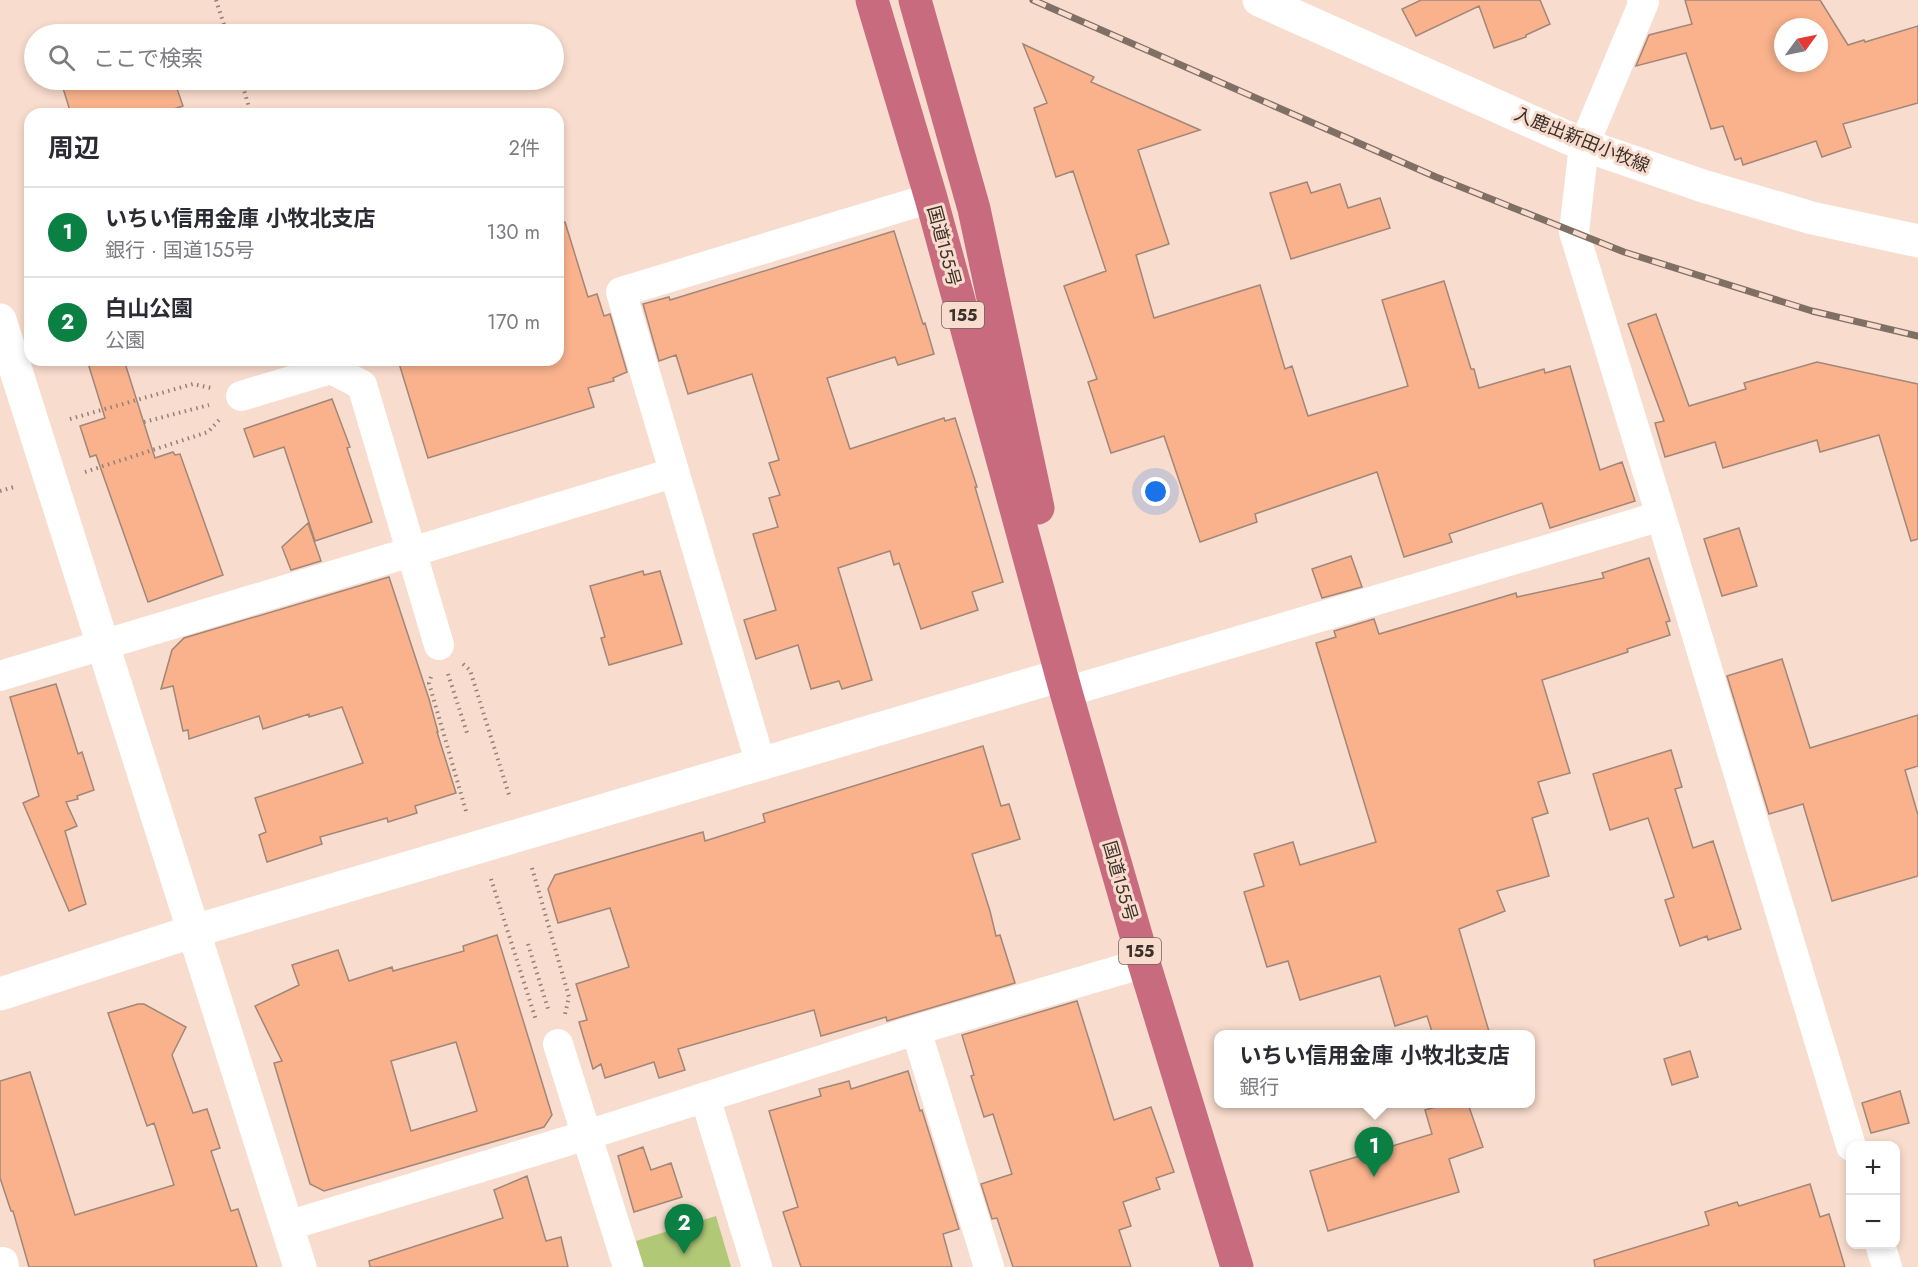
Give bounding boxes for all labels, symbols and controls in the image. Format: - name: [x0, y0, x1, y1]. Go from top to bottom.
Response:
- north arrow: [1774, 18, 1828, 72]
- search box: [24, 24, 564, 90]
- icon: search: [45, 41, 78, 74]
- text: ここで検索: [93, 42, 203, 74]
- street label: 入鹿出新田小牧線: [1510, 101, 1654, 179]
- text: 周辺: [48, 129, 100, 167]
- text: 2件: [509, 134, 540, 163]
- text: いちい信用金庫 小牧北支店: [105, 202, 376, 234]
- street label: 国道155号: [921, 203, 967, 289]
- text: 1: [62, 218, 73, 247]
- text: 130 m: [486, 218, 540, 247]
- text: 銀行 · 国道155号: [105, 236, 255, 265]
- text: 白山公園: [105, 292, 193, 324]
- road number: 155: [942, 302, 984, 328]
- text: 2: [61, 308, 74, 337]
- text: 170 m: [487, 308, 540, 337]
- text: 公園: [105, 326, 145, 355]
- your location: [1141, 477, 1170, 506]
- street label: 国道155号: [1096, 838, 1144, 924]
- road number: 155: [1119, 938, 1161, 964]
- popup: [1214, 1030, 1535, 1108]
- text: いちい信用金庫 小牧北支店: [1239, 1039, 1510, 1071]
- text: 銀行: [1239, 1073, 1279, 1102]
- pin: 1: [1354, 1128, 1394, 1177]
- map controls: [1846, 1141, 1900, 1249]
- button: +: [1846, 1141, 1900, 1195]
- button: −: [1846, 1195, 1900, 1249]
- pin: 2: [664, 1204, 704, 1254]

